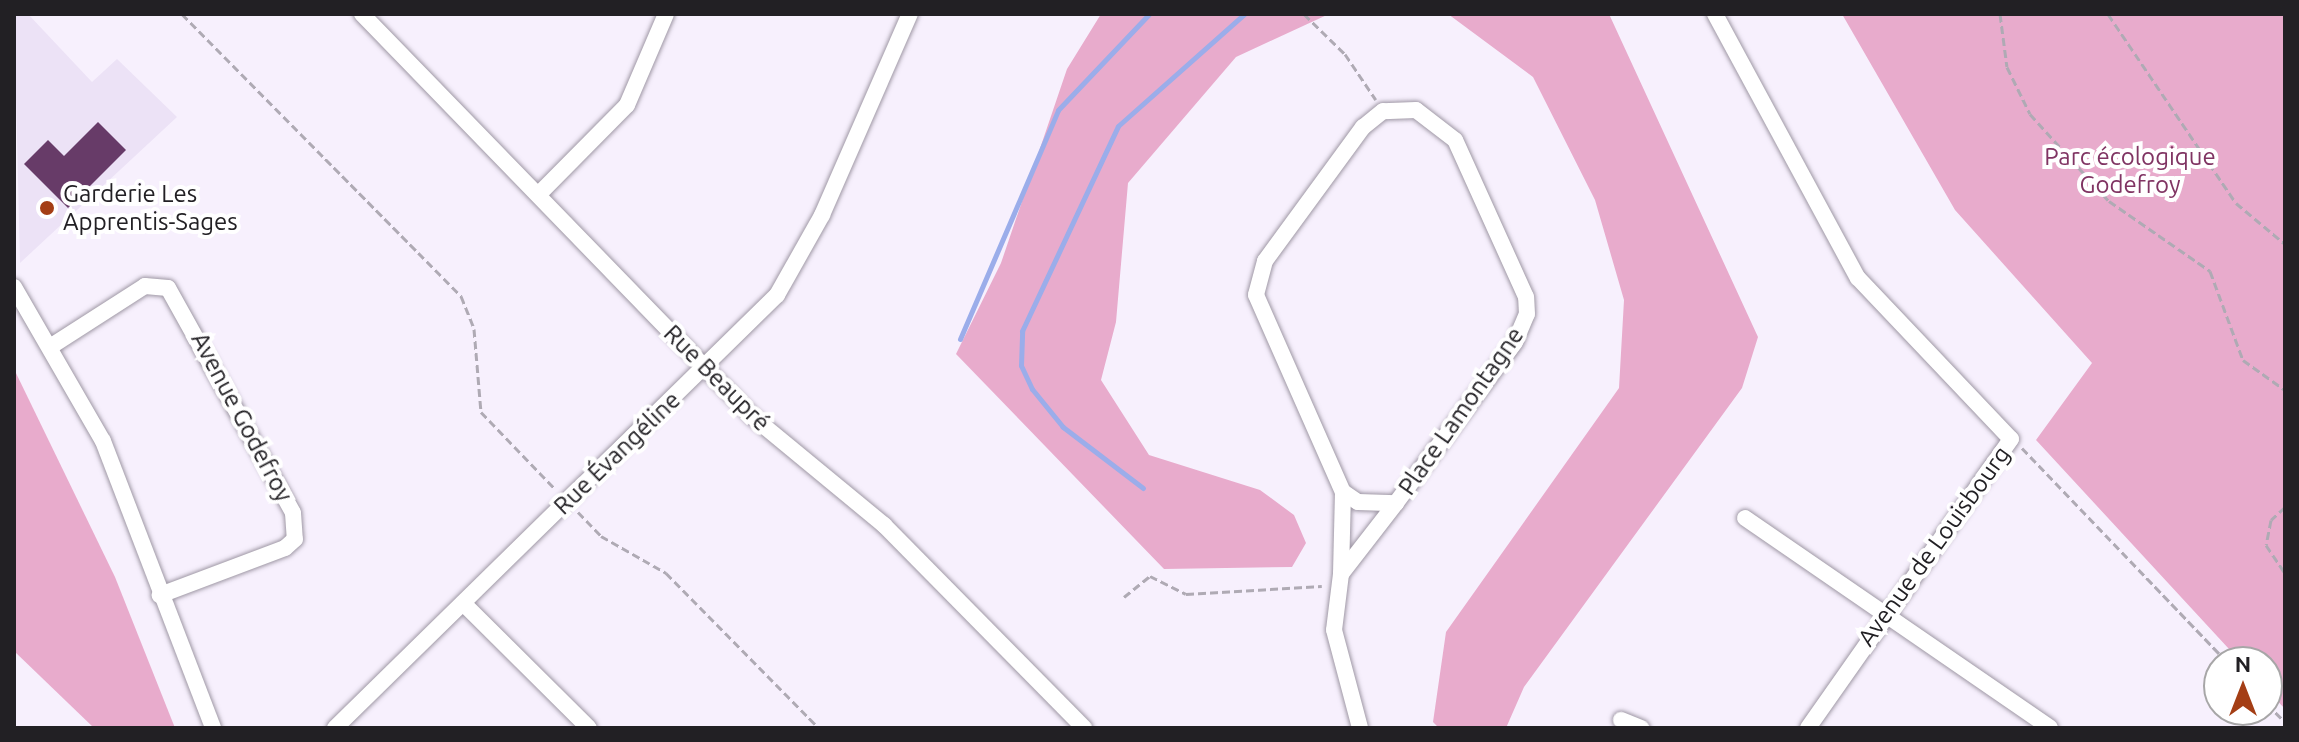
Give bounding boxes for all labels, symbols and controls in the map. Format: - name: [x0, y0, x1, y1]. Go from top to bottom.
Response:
- park label: Parc écologique Godefroy: [2044, 143, 2216, 199]
- place label: Garderie Les Apprentis-Sages: [63, 180, 238, 236]
- marker: Garderie Les Apprentis-Sages: [38, 199, 56, 217]
- street label: Rue Beaupré: [658, 319, 776, 437]
- street label: Place Lamontagne: [1392, 321, 1530, 501]
- street label: Avenue Godefroy: [185, 328, 299, 506]
- street label: Rue Évangéline: [548, 386, 686, 520]
- street label: Avenue de Louisbourg: [1852, 440, 2016, 652]
- north arrow: [2203, 646, 2283, 726]
- text: N: [2235, 651, 2251, 676]

